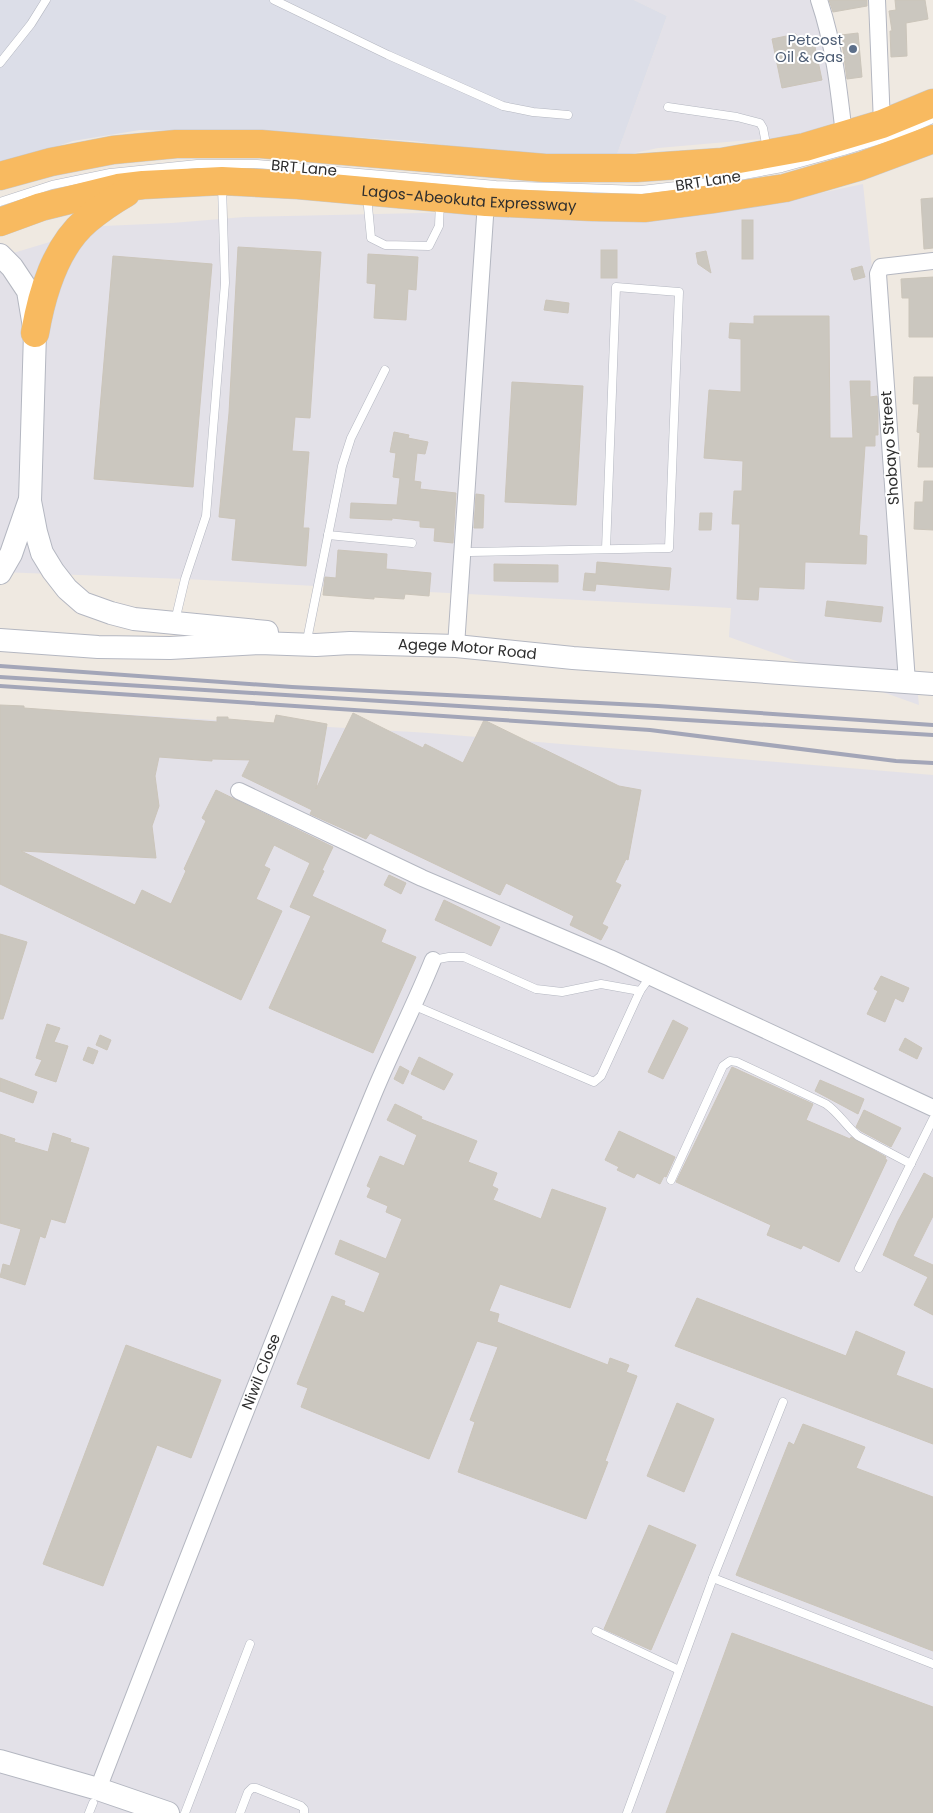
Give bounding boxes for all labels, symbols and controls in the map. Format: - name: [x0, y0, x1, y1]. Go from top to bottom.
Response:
- place label: Petcost Oil & Gas: [775, 29, 843, 67]
- marker: Petcost Oil & Gas: [847, 43, 859, 55]
- street label: BRT Lane: [270, 154, 338, 181]
- street label: BRT Lane: [674, 165, 742, 196]
- street label: Lagos-Abeokuta Expressway: [361, 180, 577, 216]
- street label: Shobayo Street: [875, 390, 904, 506]
- street label: Agege Motor Road: [398, 633, 538, 664]
- street label: Niwil Close: [236, 1330, 285, 1413]

